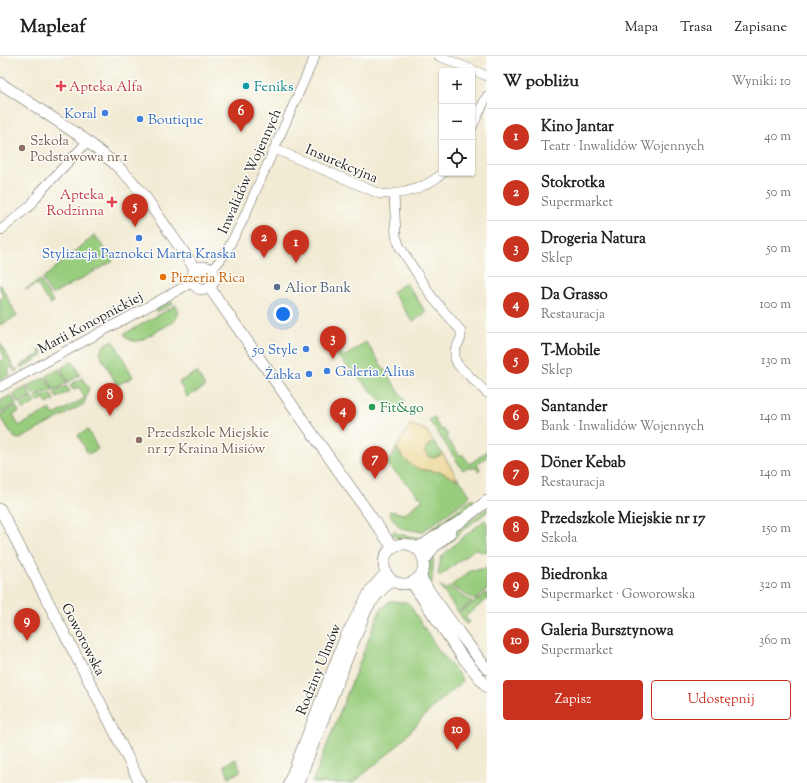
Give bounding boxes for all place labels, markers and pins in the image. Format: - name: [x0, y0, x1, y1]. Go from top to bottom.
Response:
- place label: Apteka Alfa: [69, 78, 143, 98]
- place label: Feniks: [254, 78, 293, 98]
- marker: Apteka Alfa: [56, 81, 66, 91]
- marker: Feniks: [241, 81, 251, 91]
- pin: 6: [228, 99, 254, 132]
- place label: Koral: [64, 105, 97, 125]
- marker: Koral: [100, 108, 110, 118]
- place label: Boutique: [148, 111, 204, 131]
- marker: Boutique: [135, 114, 145, 124]
- place label: Szkoła Podstawowa nr 1: [30, 132, 128, 168]
- marker: Szkoła Podstawowa nr 1: [17, 143, 27, 153]
- place label: Apteka Rodzinna: [47, 186, 105, 222]
- pin: 5: [122, 194, 148, 227]
- marker: Apteka Rodzinna: [107, 197, 117, 207]
- pin: 2: [251, 225, 277, 258]
- pin: 1: [283, 230, 309, 263]
- marker: Stylizacja Paznokci Marta Kraska: [134, 233, 144, 243]
- place label: Stylizacja Paznokci Marta Kraska: [42, 245, 237, 265]
- place label: Pizzeria Rica: [171, 269, 246, 289]
- marker: Pizzeria Rica: [158, 272, 168, 282]
- place label: Alior Bank: [285, 279, 352, 299]
- marker: Alior Bank: [272, 282, 282, 292]
- pin: 3: [320, 326, 346, 359]
- place label: 50 Style: [252, 341, 298, 361]
- marker: 50 Style: [301, 344, 311, 354]
- place label: Galeria Alius: [335, 363, 415, 383]
- place label: Żabka: [265, 366, 302, 386]
- marker: Galeria Alius: [322, 366, 332, 376]
- marker: Żabka: [304, 369, 314, 379]
- pin: 8: [97, 383, 123, 416]
- pin: 4: [330, 398, 356, 431]
- place label: Fit&go: [380, 399, 424, 419]
- marker: Fit&go: [367, 402, 377, 412]
- place label: Przedszkole Miejskie nr 17 Kraina Misiów: [147, 424, 269, 460]
- marker: Przedszkole Miejskie nr 17 Kraina Misiów: [134, 435, 144, 445]
- pin: 7: [362, 446, 388, 479]
- pin: 9: [14, 608, 40, 641]
- pin: 10: [444, 717, 470, 750]

